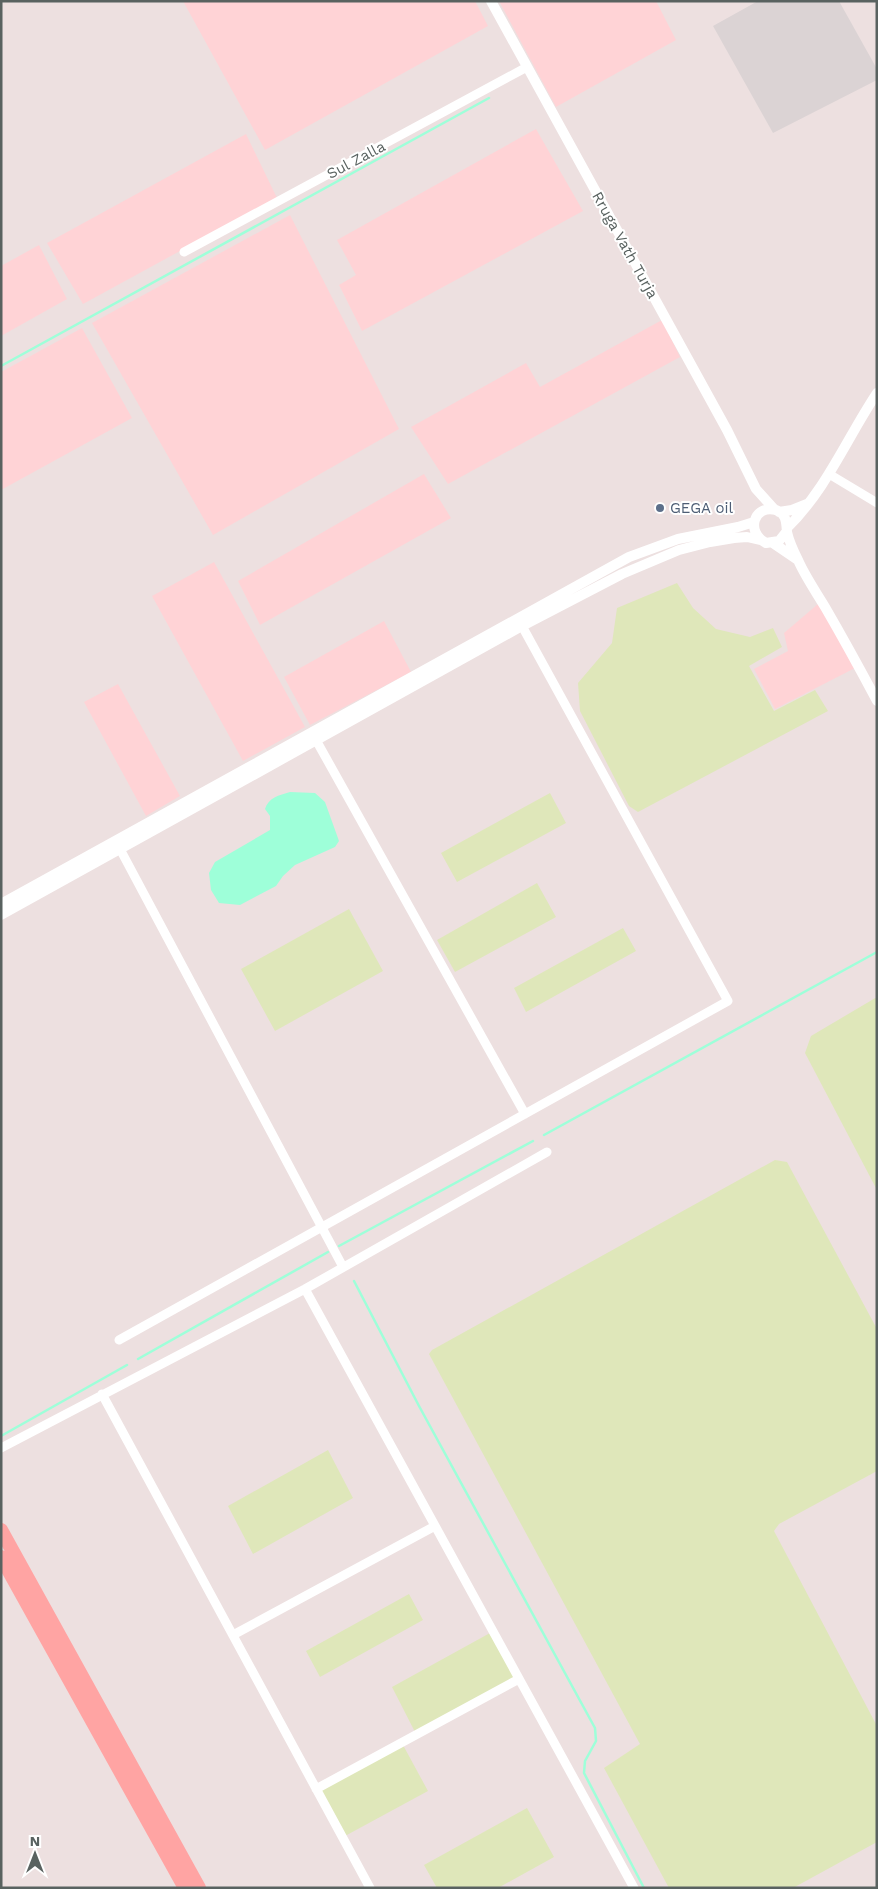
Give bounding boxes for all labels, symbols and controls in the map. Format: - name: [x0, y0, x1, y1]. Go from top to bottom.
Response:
- street label: Sul Zalla: [324, 137, 389, 183]
- street label: Rruga Vath Turja: [588, 188, 662, 302]
- place label: GEGA oil: [670, 499, 733, 517]
- marker: GEGA oil: [654, 502, 666, 514]
- north arrow: [10, 1829, 60, 1879]
- text: N: [30, 1833, 40, 1849]

